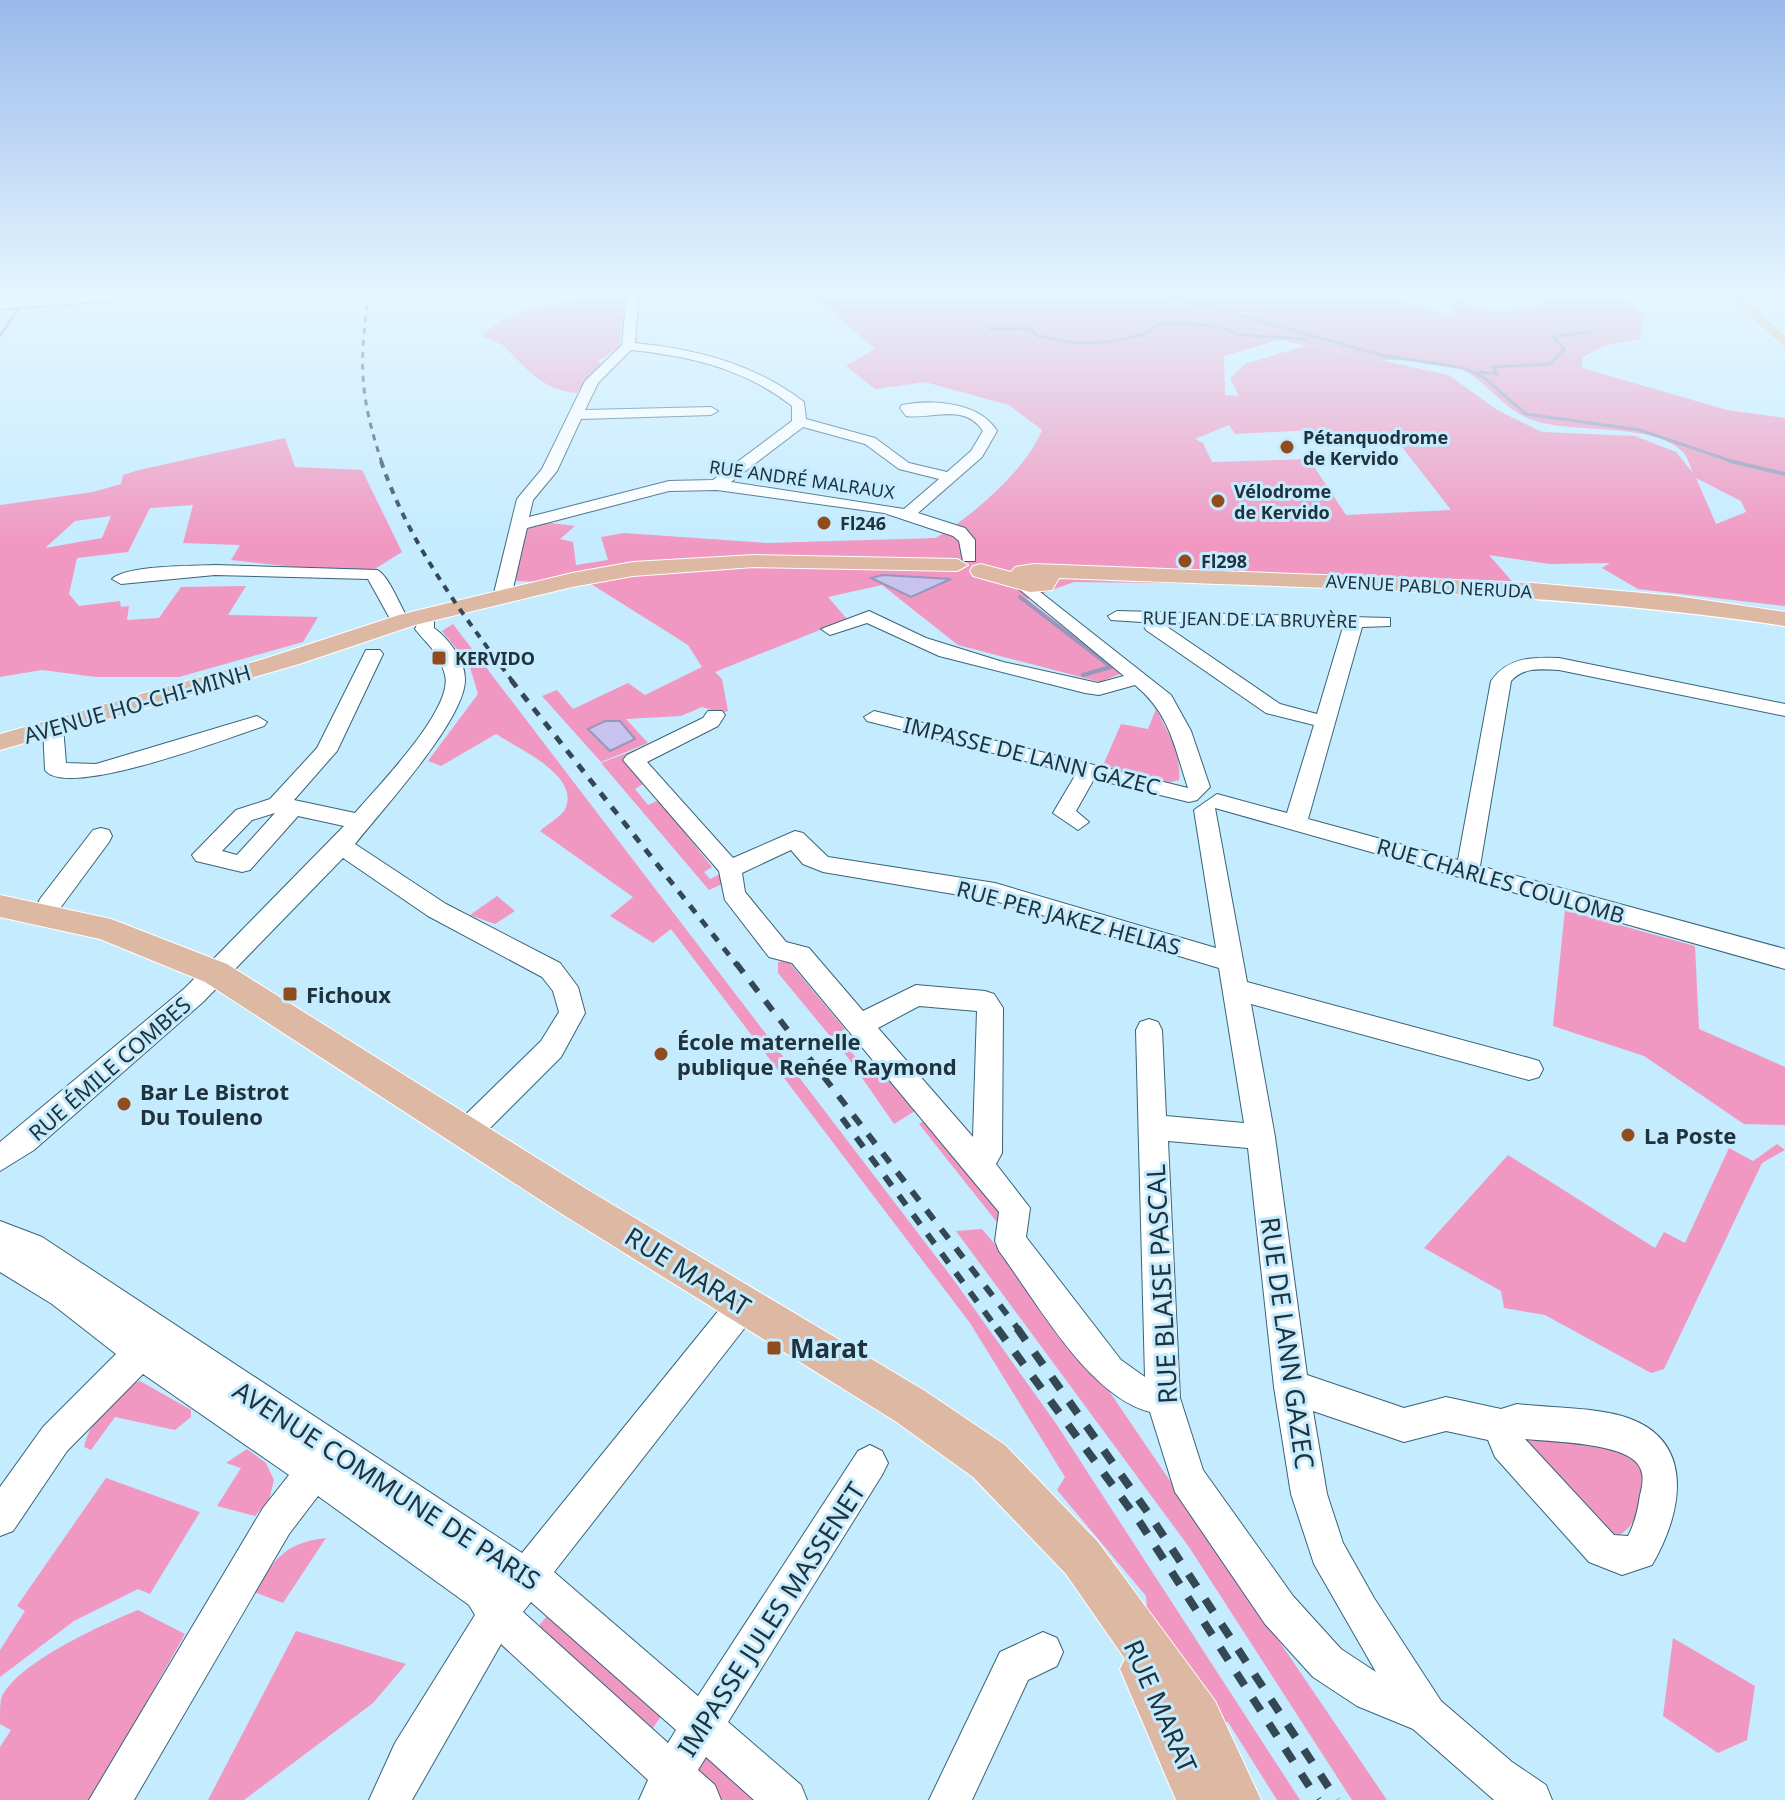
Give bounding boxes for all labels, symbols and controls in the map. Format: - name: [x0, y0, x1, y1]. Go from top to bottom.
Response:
- place label: Pétanquodrome de Kervido: [1303, 425, 1448, 470]
- marker: Pétanquodrome de Kervido: [1278, 438, 1296, 456]
- street label: RUE ANDRÉ MALRAUX: [708, 454, 897, 504]
- place label: Vélodrome de Kervido: [1234, 479, 1331, 524]
- marker: Vélodrome de Kervido: [1209, 492, 1227, 510]
- place label: Fl246: [840, 511, 886, 535]
- marker: Fl246: [815, 514, 833, 532]
- place label: Fl298: [1201, 549, 1247, 573]
- marker: Fl298: [1176, 552, 1194, 570]
- street label: AVENUE PABLO NERUDA: [1325, 569, 1533, 603]
- street label: RUE JEAN DE LA BRUYÈRE: [1142, 605, 1358, 633]
- place label: KERVIDO: [455, 646, 535, 670]
- marker: KERVIDO: [430, 649, 448, 667]
- street label: AVENUE HO-CHI-MINH: [20, 656, 254, 750]
- street label: IMPASSE DE LANN GAZEC: [901, 709, 1163, 801]
- street label: RUE CHARLES COULOMB: [1374, 830, 1628, 930]
- street label: RUE PER JAKEZ HELIAS: [954, 873, 1184, 961]
- place label: Fichoux: [306, 979, 391, 1009]
- marker: Fichoux: [281, 985, 299, 1003]
- street label: RUE ÉMILE COMBES: [21, 989, 197, 1147]
- place label: École maternelle publique Renée Raymond: [677, 1026, 957, 1081]
- marker: École maternelle publique Renée Raymond: [652, 1045, 670, 1063]
- place label: Bar Le Bistrot Du Touleno: [140, 1076, 289, 1131]
- marker: Bar Le Bistrot Du Touleno: [115, 1095, 133, 1113]
- place label: La Poste: [1644, 1120, 1736, 1150]
- marker: La Poste: [1619, 1126, 1637, 1144]
- street label: RUE BLAISE PASCAL: [1137, 1163, 1185, 1405]
- street label: RUE DE LANN GAZEC: [1252, 1215, 1324, 1471]
- street label: RUE MARAT: [618, 1218, 758, 1324]
- place label: Marat: [790, 1330, 868, 1366]
- marker: Marat: [765, 1339, 783, 1357]
- street label: AVENUE COMMUNE DE PARIS: [226, 1372, 548, 1598]
- street label: IMPASSE JULES MASSENET: [669, 1474, 874, 1763]
- street label: RUE MARAT: [1116, 1634, 1207, 1779]

